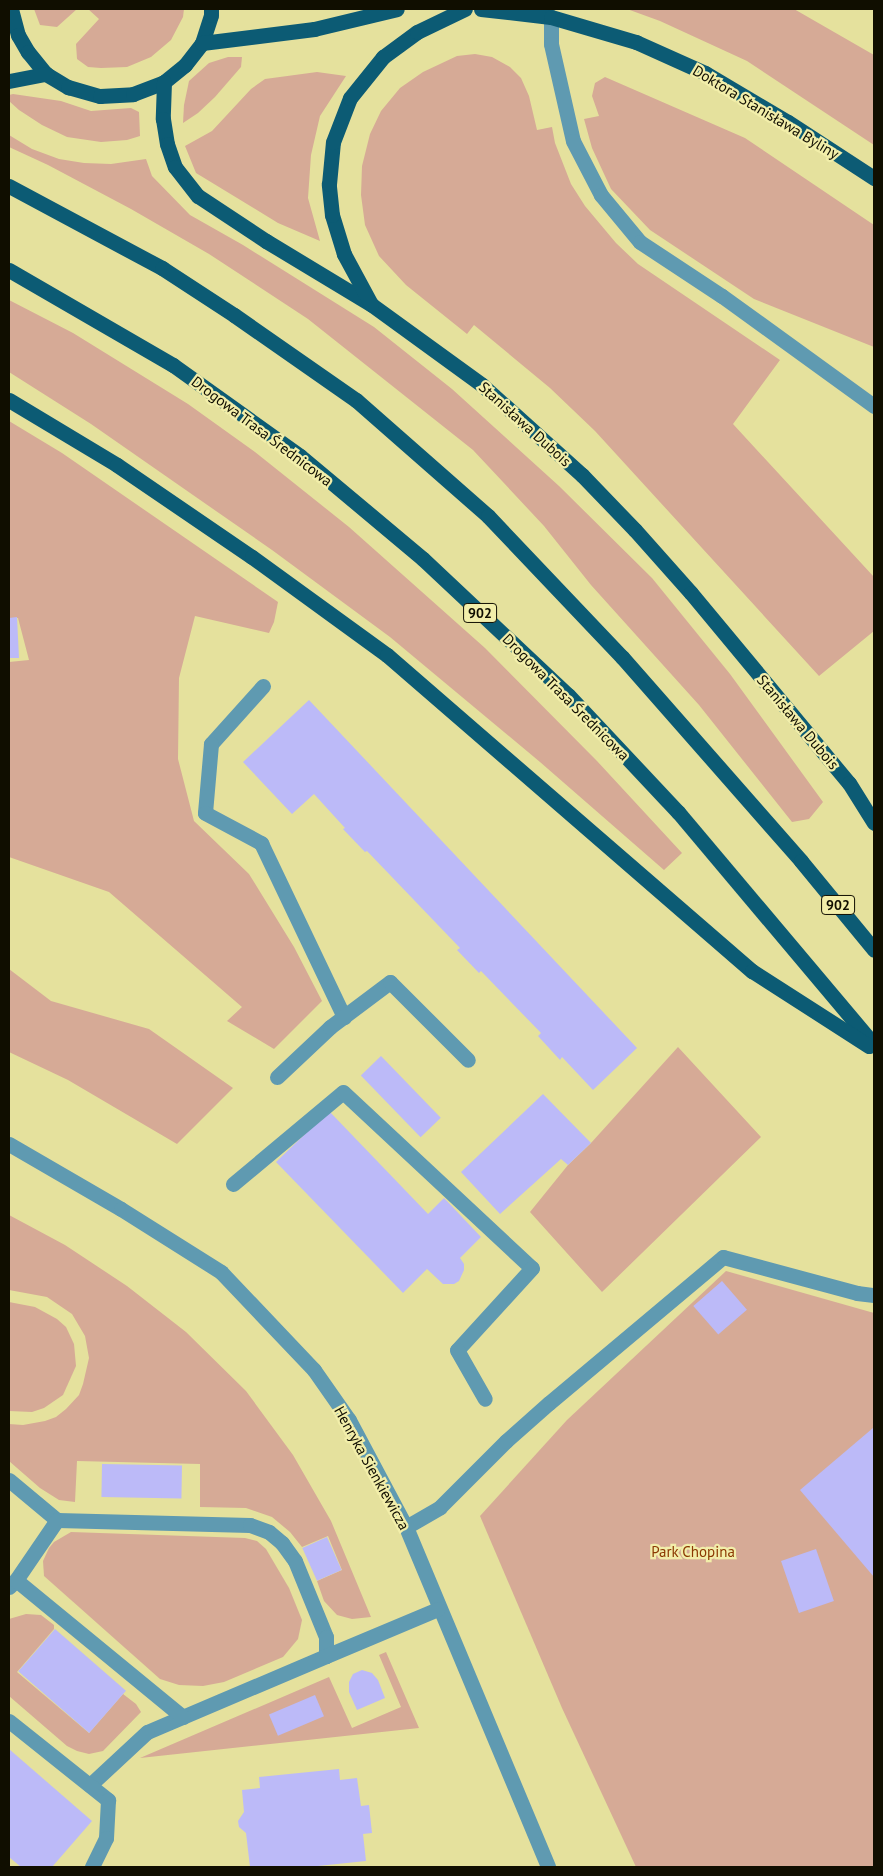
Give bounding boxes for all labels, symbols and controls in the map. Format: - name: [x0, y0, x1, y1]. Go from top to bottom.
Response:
- street label: Doktora Stanisława Byliny: [690, 61, 842, 163]
- street label: Drogowa Trasa Średnicowa: [188, 372, 336, 490]
- street label: Stanisława Dubois: [475, 378, 575, 470]
- road number: 902: [462, 602, 498, 624]
- street label: Drogowa Trasa Średnicowa: [499, 630, 633, 764]
- street label: Stanisława Dubois: [753, 671, 843, 773]
- road number: 902: [820, 894, 856, 916]
- street label: Henryka Sienkiewicza: [330, 1403, 414, 1533]
- park label: Park Chopina: [651, 1543, 735, 1561]

